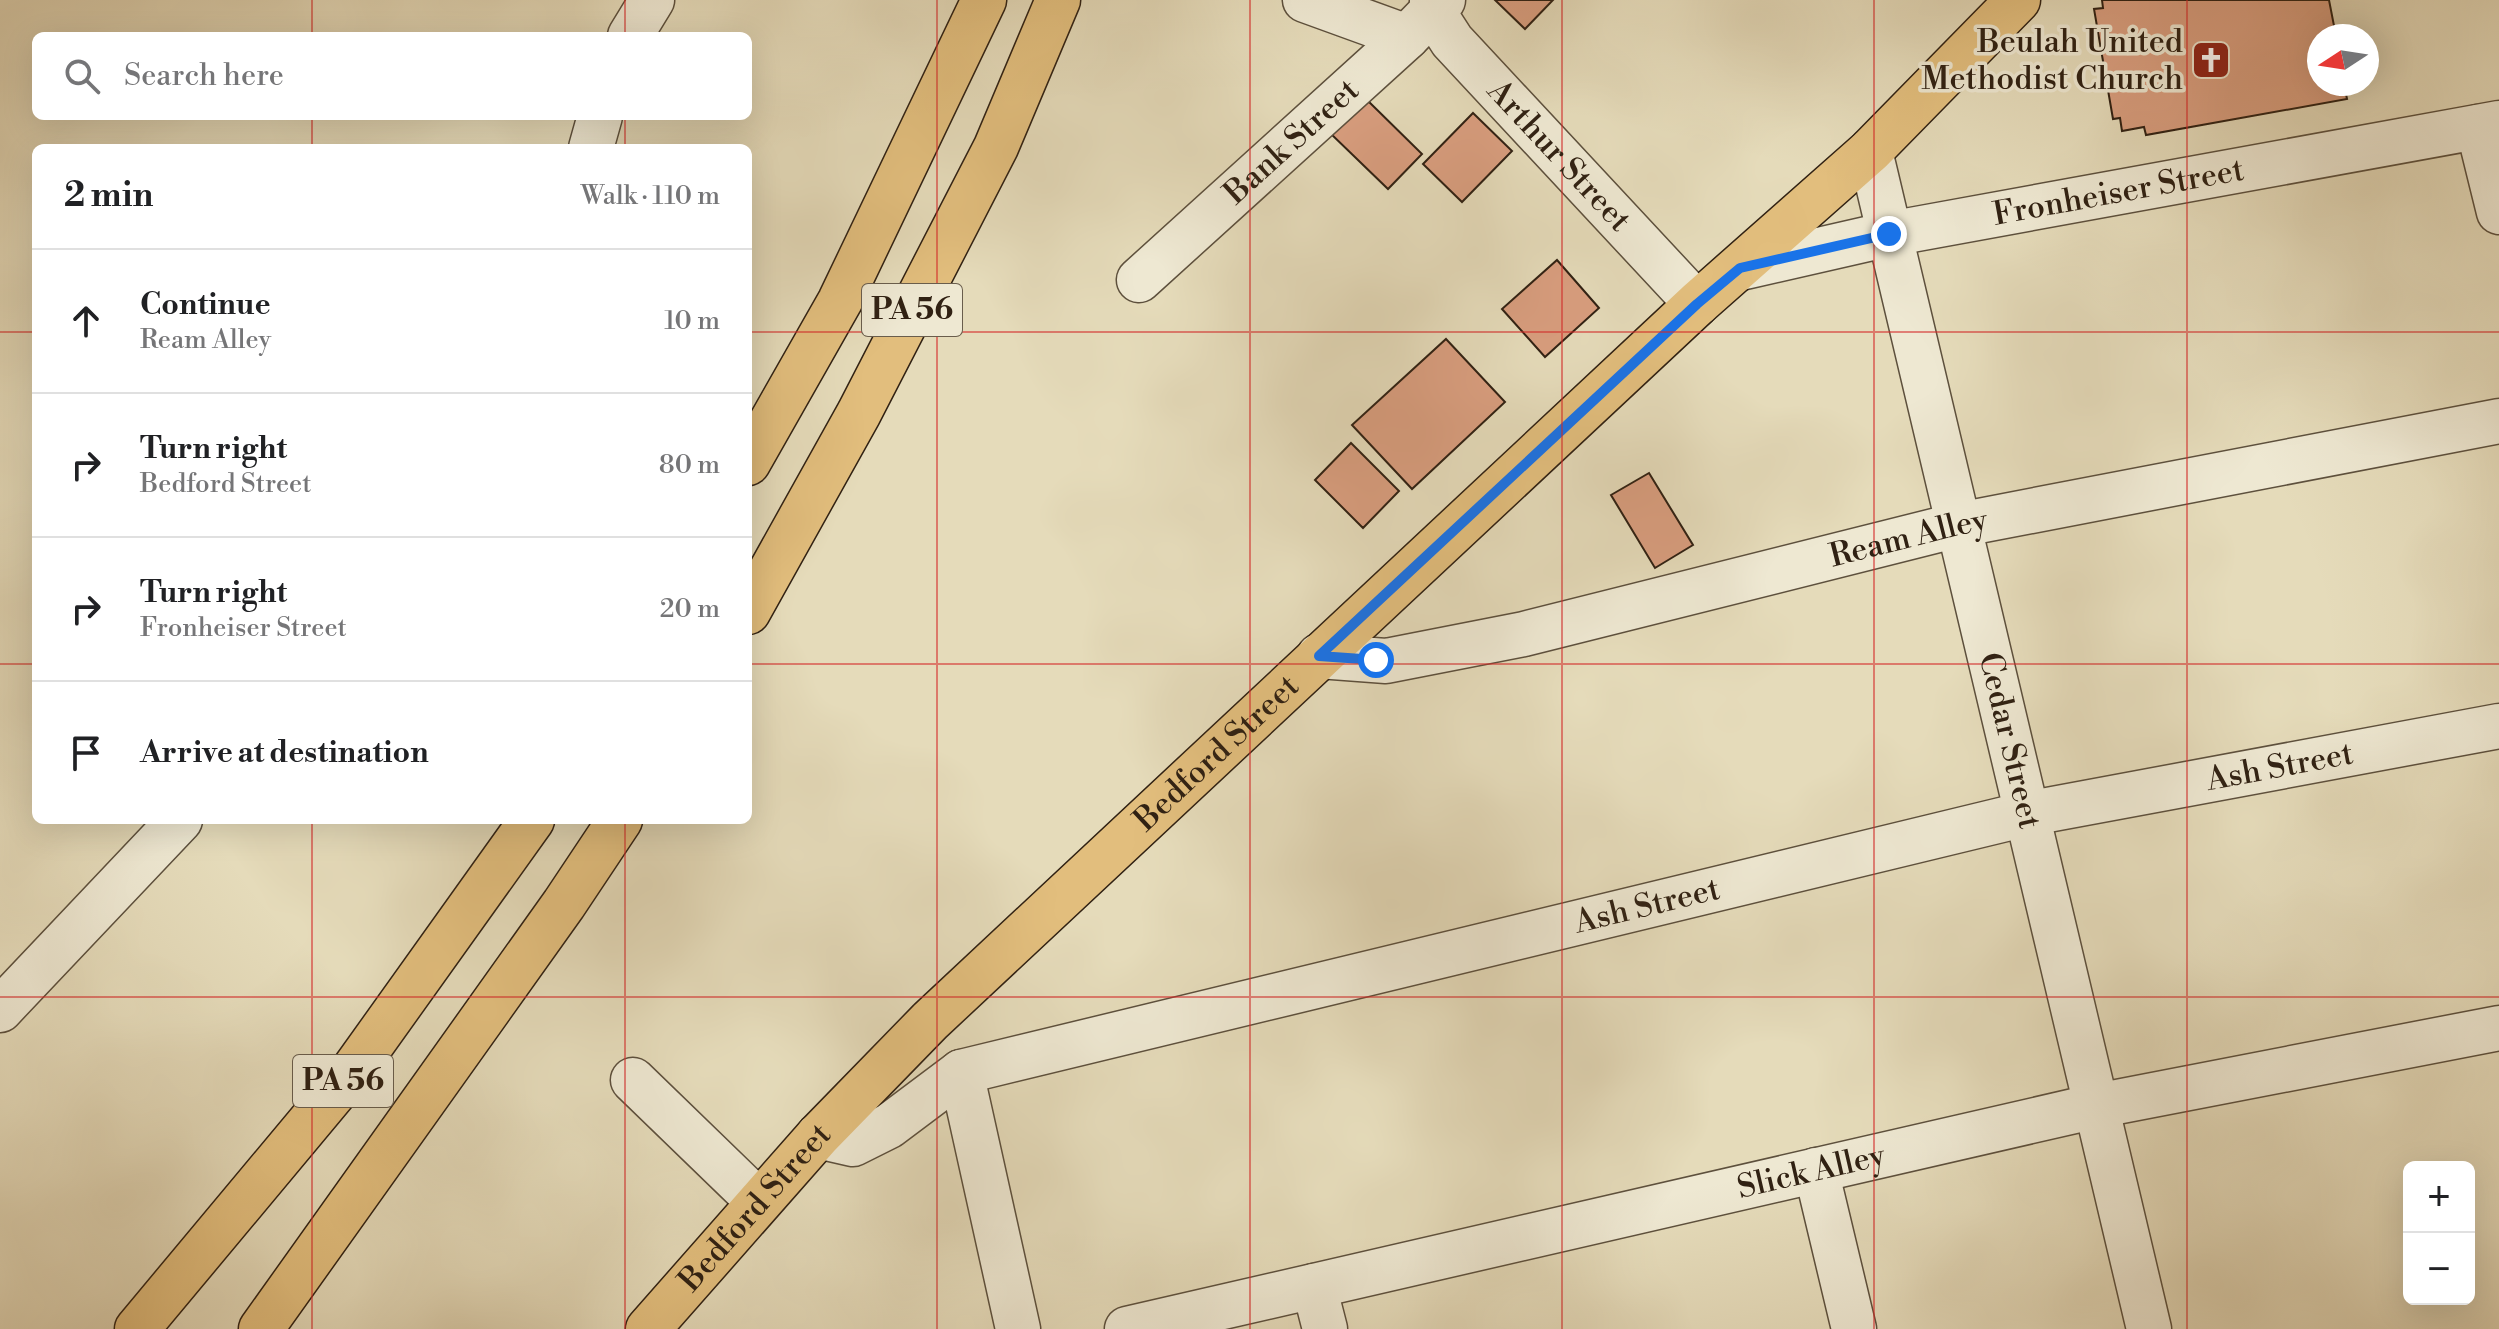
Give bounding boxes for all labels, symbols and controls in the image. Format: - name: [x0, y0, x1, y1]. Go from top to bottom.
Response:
- place label: Beulah United Methodist Church: [1921, 22, 2183, 99]
- north arrow: [2307, 24, 2379, 96]
- search box: [32, 32, 752, 120]
- church icon: Beulah United Methodist Church: [2190, 39, 2232, 81]
- icon: search: [60, 54, 104, 98]
- text: Search here: [124, 57, 284, 95]
- street label: Bank Street: [1215, 70, 1367, 214]
- street label: Arthur Street: [1478, 71, 1640, 240]
- street label: Fronheiser Street: [1990, 150, 2247, 235]
- text: 2 min: [64, 175, 153, 217]
- text: Walk · 110 m: [581, 180, 720, 212]
- route end: [1871, 216, 1907, 252]
- road number: PA 56: [862, 284, 962, 336]
- text: Continue: [140, 286, 271, 324]
- icon: ahead: [64, 299, 108, 343]
- text: 10 m: [664, 305, 720, 337]
- text: Ream Alley: [140, 324, 271, 356]
- text: Turn right: [140, 430, 287, 468]
- icon: right: [64, 443, 108, 487]
- text: 80 m: [659, 449, 720, 481]
- text: Bedford Street: [140, 468, 311, 500]
- street label: Ream Alley: [1825, 500, 1991, 577]
- text: Turn right: [140, 574, 287, 612]
- icon: right: [64, 587, 108, 631]
- text: 20 m: [660, 593, 720, 625]
- text: Fronheiser Street: [140, 612, 347, 644]
- route start: [1358, 642, 1394, 678]
- street label: Cedar Street: [1969, 649, 2050, 833]
- street label: Bedford Street: [1125, 666, 1307, 840]
- icon: arrive: [64, 731, 108, 775]
- text: Arrive at destination: [140, 734, 429, 772]
- street label: Ash Street: [2202, 734, 2356, 800]
- street label: Ash Street: [1569, 869, 1724, 943]
- road number: PA 56: [293, 1055, 393, 1107]
- street label: Bedford Street: [670, 1115, 840, 1301]
- street label: Slick Alley: [1733, 1135, 1889, 1208]
- map controls: [2403, 1161, 2475, 1305]
- button: +: [2403, 1161, 2475, 1233]
- button: −: [2403, 1233, 2475, 1305]

